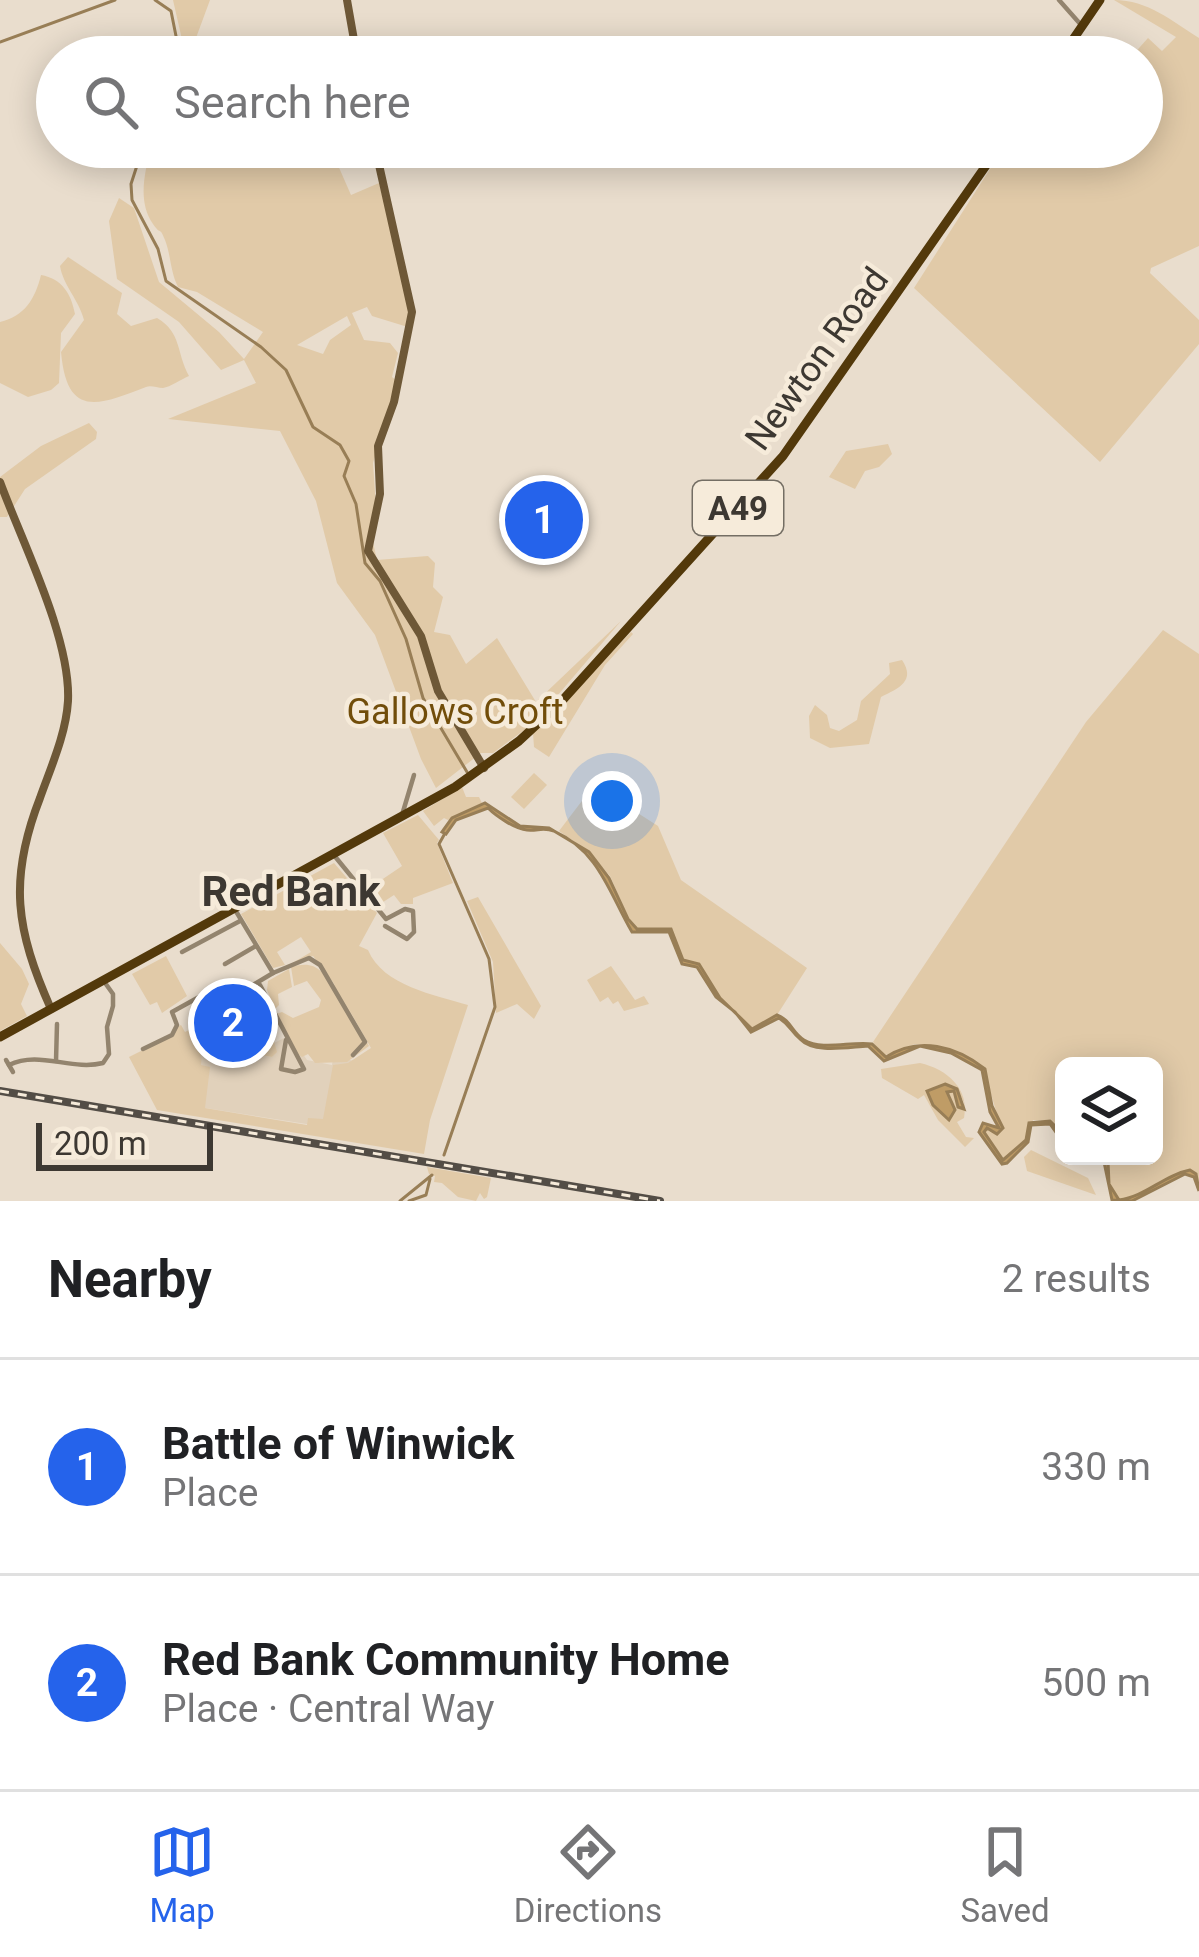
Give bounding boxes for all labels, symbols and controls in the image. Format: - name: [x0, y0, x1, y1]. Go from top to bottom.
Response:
- search box: [36, 36, 1163, 168]
- icon: search: [78, 69, 144, 135]
- text: Search here: [174, 76, 411, 129]
- street label: Newton Road: [737, 260, 897, 458]
- pin: 1: [505, 475, 583, 565]
- road number: A49: [693, 481, 783, 535]
- park label: Gallows Croft: [347, 691, 563, 733]
- your location: [582, 771, 642, 831]
- district label: Red Bank: [202, 867, 381, 916]
- pin: 2: [194, 978, 272, 1068]
- map controls: [1055, 1057, 1163, 1165]
- button: layers: [1055, 1057, 1163, 1165]
- scale bar: [36, 1117, 213, 1170]
- text: 200 m: [54, 1124, 147, 1163]
- text: Nearby: [48, 1250, 212, 1309]
- text: 2 results: [1002, 1256, 1151, 1302]
- text: Battle of Winwick: [162, 1417, 514, 1470]
- text: 1: [76, 1444, 98, 1490]
- text: 330 m: [1041, 1444, 1151, 1490]
- text: Place: [162, 1470, 258, 1516]
- text: Red Bank Community Home: [162, 1633, 730, 1686]
- text: 2: [76, 1660, 98, 1706]
- text: 500 m: [1041, 1660, 1151, 1706]
- text: Place · Central Way: [162, 1686, 494, 1732]
- tab: Map: [149, 1819, 215, 1930]
- tab: Directions: [514, 1819, 662, 1930]
- tab: Saved: [961, 1819, 1050, 1930]

